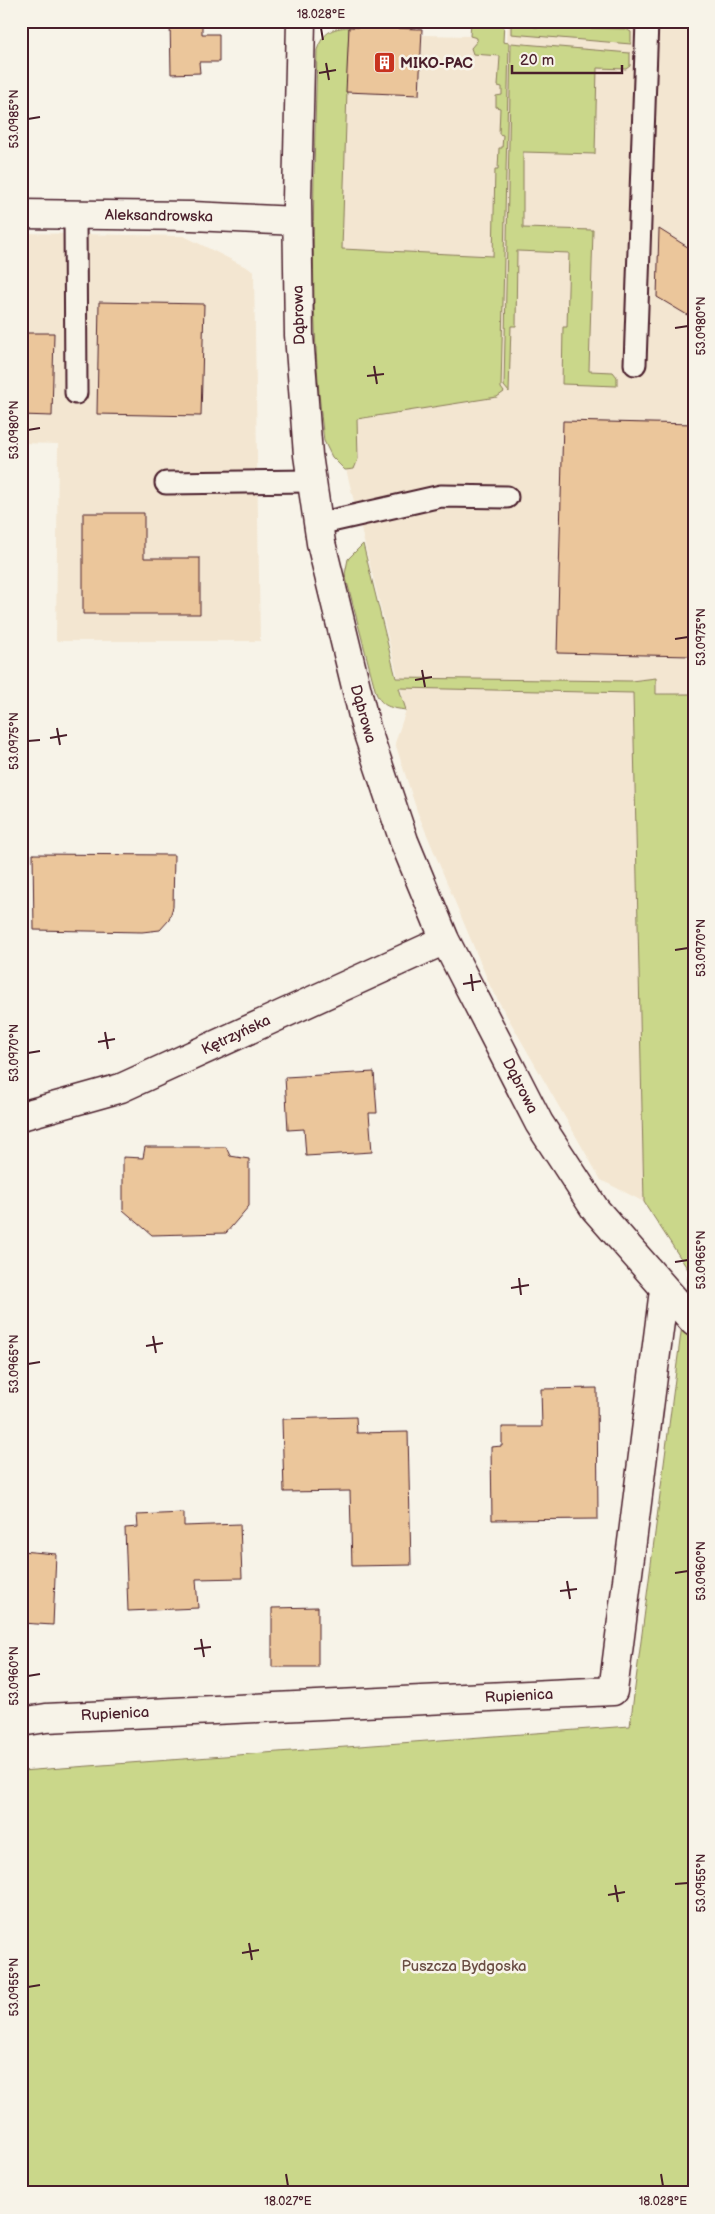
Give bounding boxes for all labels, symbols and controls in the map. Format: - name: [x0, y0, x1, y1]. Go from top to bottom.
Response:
- text: 18.028°E: [297, 7, 345, 22]
- scale bar: [512, 42, 622, 74]
- building icon: MIKO-PAC: [372, 51, 396, 75]
- text: 20 m: [520, 51, 554, 70]
- place label: MIKO-PAC: [400, 54, 473, 73]
- text: 53.0985°N: [7, 90, 22, 148]
- street label: Aleksandrowska: [105, 206, 213, 226]
- street label: Dąbrowa: [288, 285, 310, 345]
- text: 53.0980°N: [694, 296, 709, 356]
- text: 53.0980°N: [7, 400, 22, 460]
- text: 53.0975°N: [694, 608, 709, 666]
- street label: Dąbrowa: [346, 683, 380, 745]
- text: 53.0975°N: [7, 712, 22, 770]
- text: 53.0970°N: [694, 919, 709, 977]
- street label: Kętrzyńska: [199, 1011, 273, 1059]
- text: 53.0970°N: [7, 1024, 22, 1082]
- street label: Dąbrowa: [498, 1055, 542, 1117]
- text: 53.0965°N: [694, 1230, 709, 1290]
- text: 53.0965°N: [7, 1334, 22, 1394]
- text: 53.0960°N: [694, 1541, 709, 1601]
- text: 53.0960°N: [7, 1646, 22, 1706]
- street label: Rupienica: [484, 1685, 554, 1707]
- street label: Rupienica: [80, 1703, 150, 1725]
- text: 53.0955°N: [694, 1854, 709, 1912]
- park label: Puszcza Bydgoska: [401, 1957, 527, 1976]
- text: 53.0955°N: [7, 1958, 22, 2016]
- text: 18.027°E: [264, 2194, 312, 2209]
- text: 18.028°E: [639, 2194, 687, 2209]

